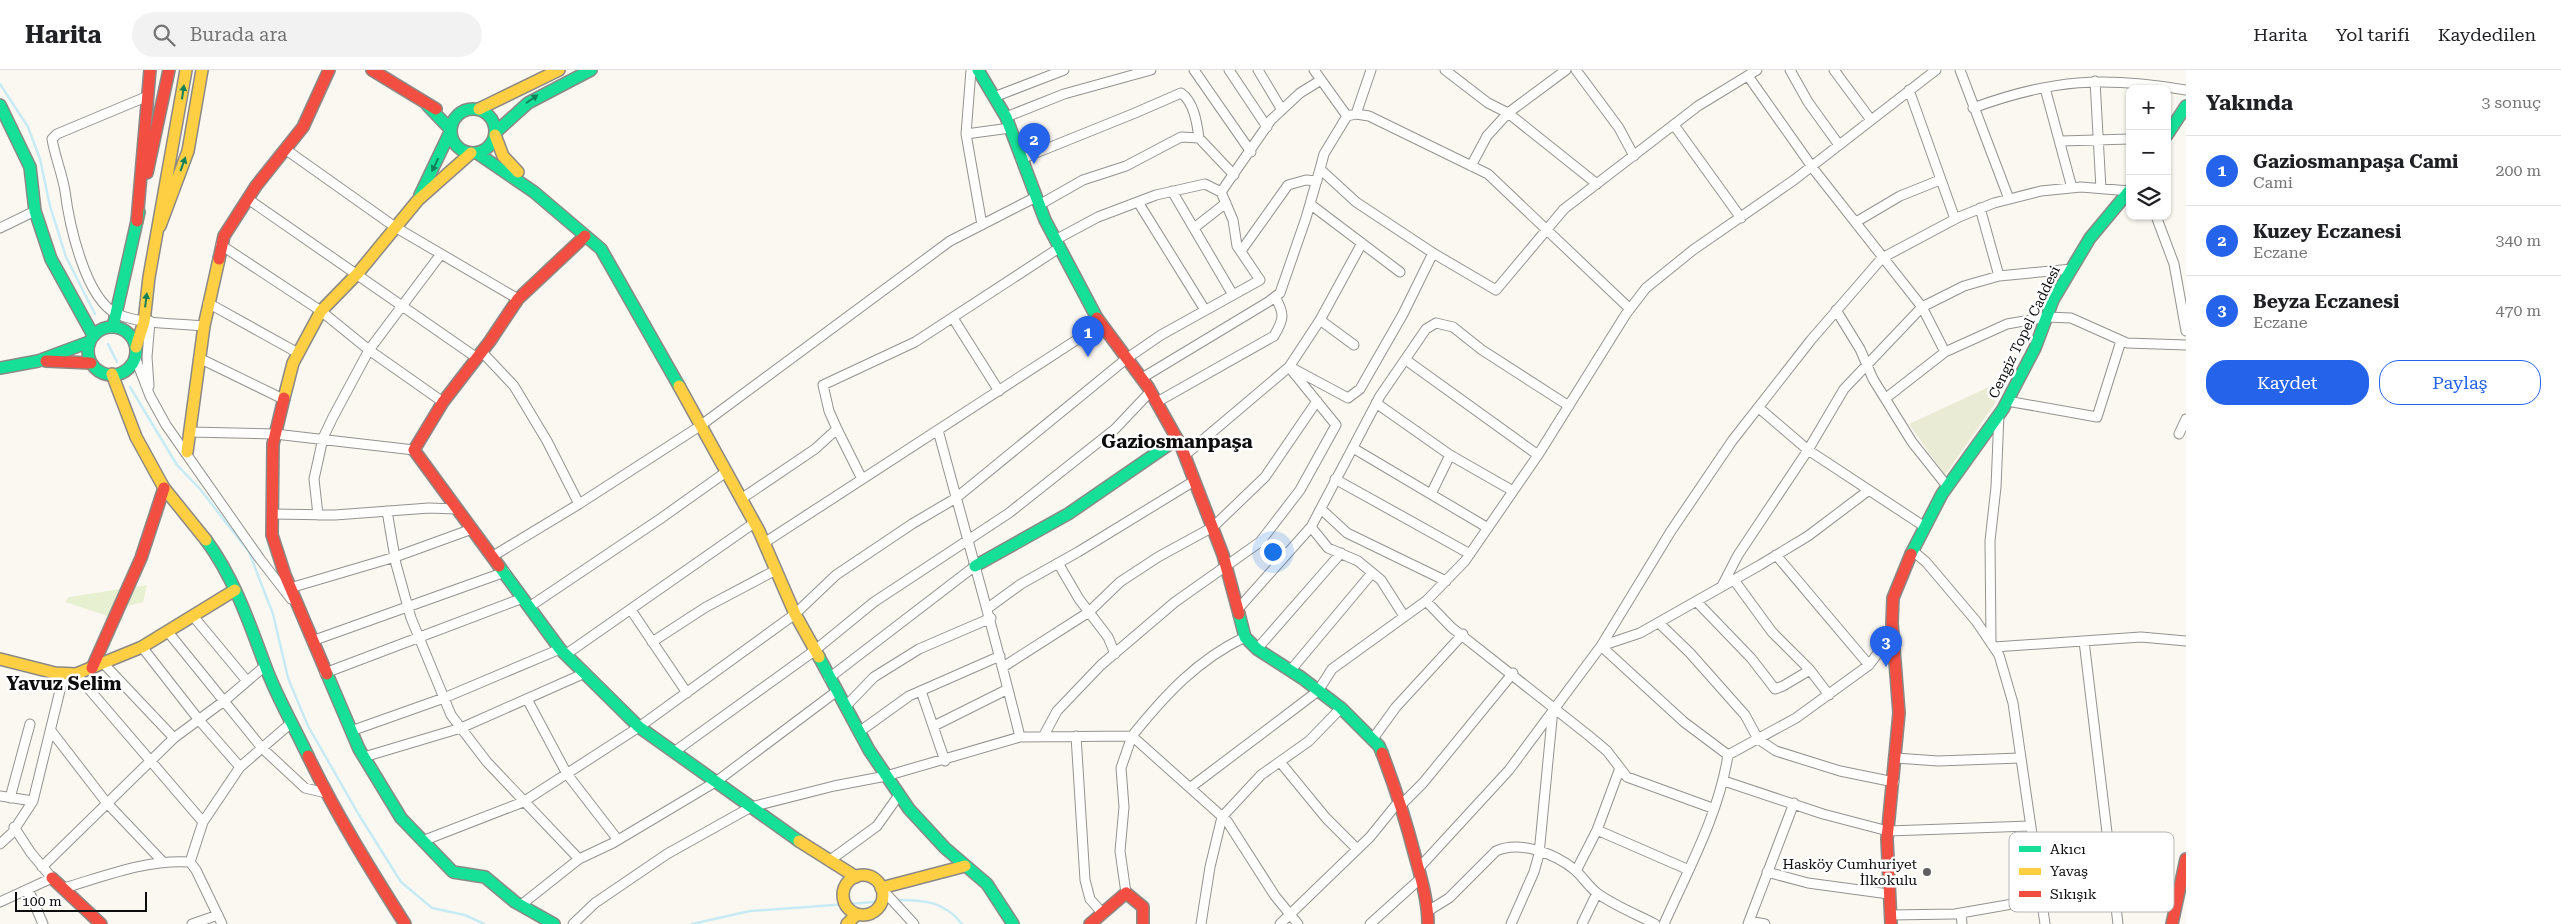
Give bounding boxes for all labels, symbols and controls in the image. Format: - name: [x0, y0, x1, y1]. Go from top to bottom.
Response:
- search box: [132, 12, 482, 57]
- text: Harita: [25, 21, 102, 49]
- icon: search: [150, 21, 178, 49]
- text: Burada ara: [190, 23, 287, 46]
- text: Harita: [2253, 24, 2307, 45]
- text: Yol tarifi: [2335, 24, 2410, 45]
- text: Kaydedilen: [2438, 24, 2536, 45]
- one-way arrow: [179, 83, 187, 99]
- map controls: [2126, 85, 2171, 220]
- button: +: [2126, 85, 2171, 130]
- text: Yakında: [2206, 91, 2293, 115]
- text: 3 sonuç: [2482, 93, 2541, 112]
- one-way arrow: [525, 94, 539, 104]
- pin: 2: [1018, 123, 1050, 164]
- button: −: [2126, 130, 2171, 175]
- text: Gaziosmanpaşa Cami: [2253, 150, 2458, 173]
- one-way arrow: [179, 156, 187, 171]
- one-way arrow: [430, 158, 438, 172]
- text: 1: [2218, 161, 2226, 180]
- text: 200 m: [2495, 161, 2541, 180]
- text: Cami: [2253, 173, 2293, 192]
- button: layers: [2126, 175, 2171, 220]
- text: Kuzey Eczanesi: [2253, 220, 2401, 243]
- text: 2: [2218, 231, 2226, 250]
- text: 340 m: [2495, 231, 2541, 250]
- text: Eczane: [2253, 243, 2308, 262]
- street label: Cengiz Topel Caddesi: [1985, 263, 2063, 401]
- text: Beyza Eczanesi: [2253, 290, 2399, 313]
- one-way arrow: [142, 292, 150, 308]
- text: 3: [2218, 301, 2226, 320]
- text: 470 m: [2495, 301, 2541, 320]
- text: Eczane: [2253, 313, 2308, 332]
- pin: 1: [1072, 316, 1104, 357]
- button: Kaydet: [2206, 360, 2369, 405]
- button: Paylaş: [2379, 360, 2541, 405]
- district label: Gaziosmanpaşa: [1101, 430, 1253, 453]
- your location: [1260, 539, 1286, 565]
- pin: 3: [1870, 626, 1902, 667]
- district label: Yavuz Selim: [6, 672, 122, 695]
- legend: [2009, 832, 2174, 912]
- text: Akıcı: [2050, 841, 2086, 857]
- place label: Hasköy Cumhuriyet İlkokulu: [1782, 856, 1917, 888]
- text: Yavaş: [2050, 863, 2088, 879]
- marker: Hasköy Cumhuriyet İlkokulu: [1921, 866, 1933, 878]
- text: Sıkışık: [2050, 886, 2097, 902]
- scale bar: [15, 889, 148, 912]
- text: 100 m: [22, 893, 62, 909]

